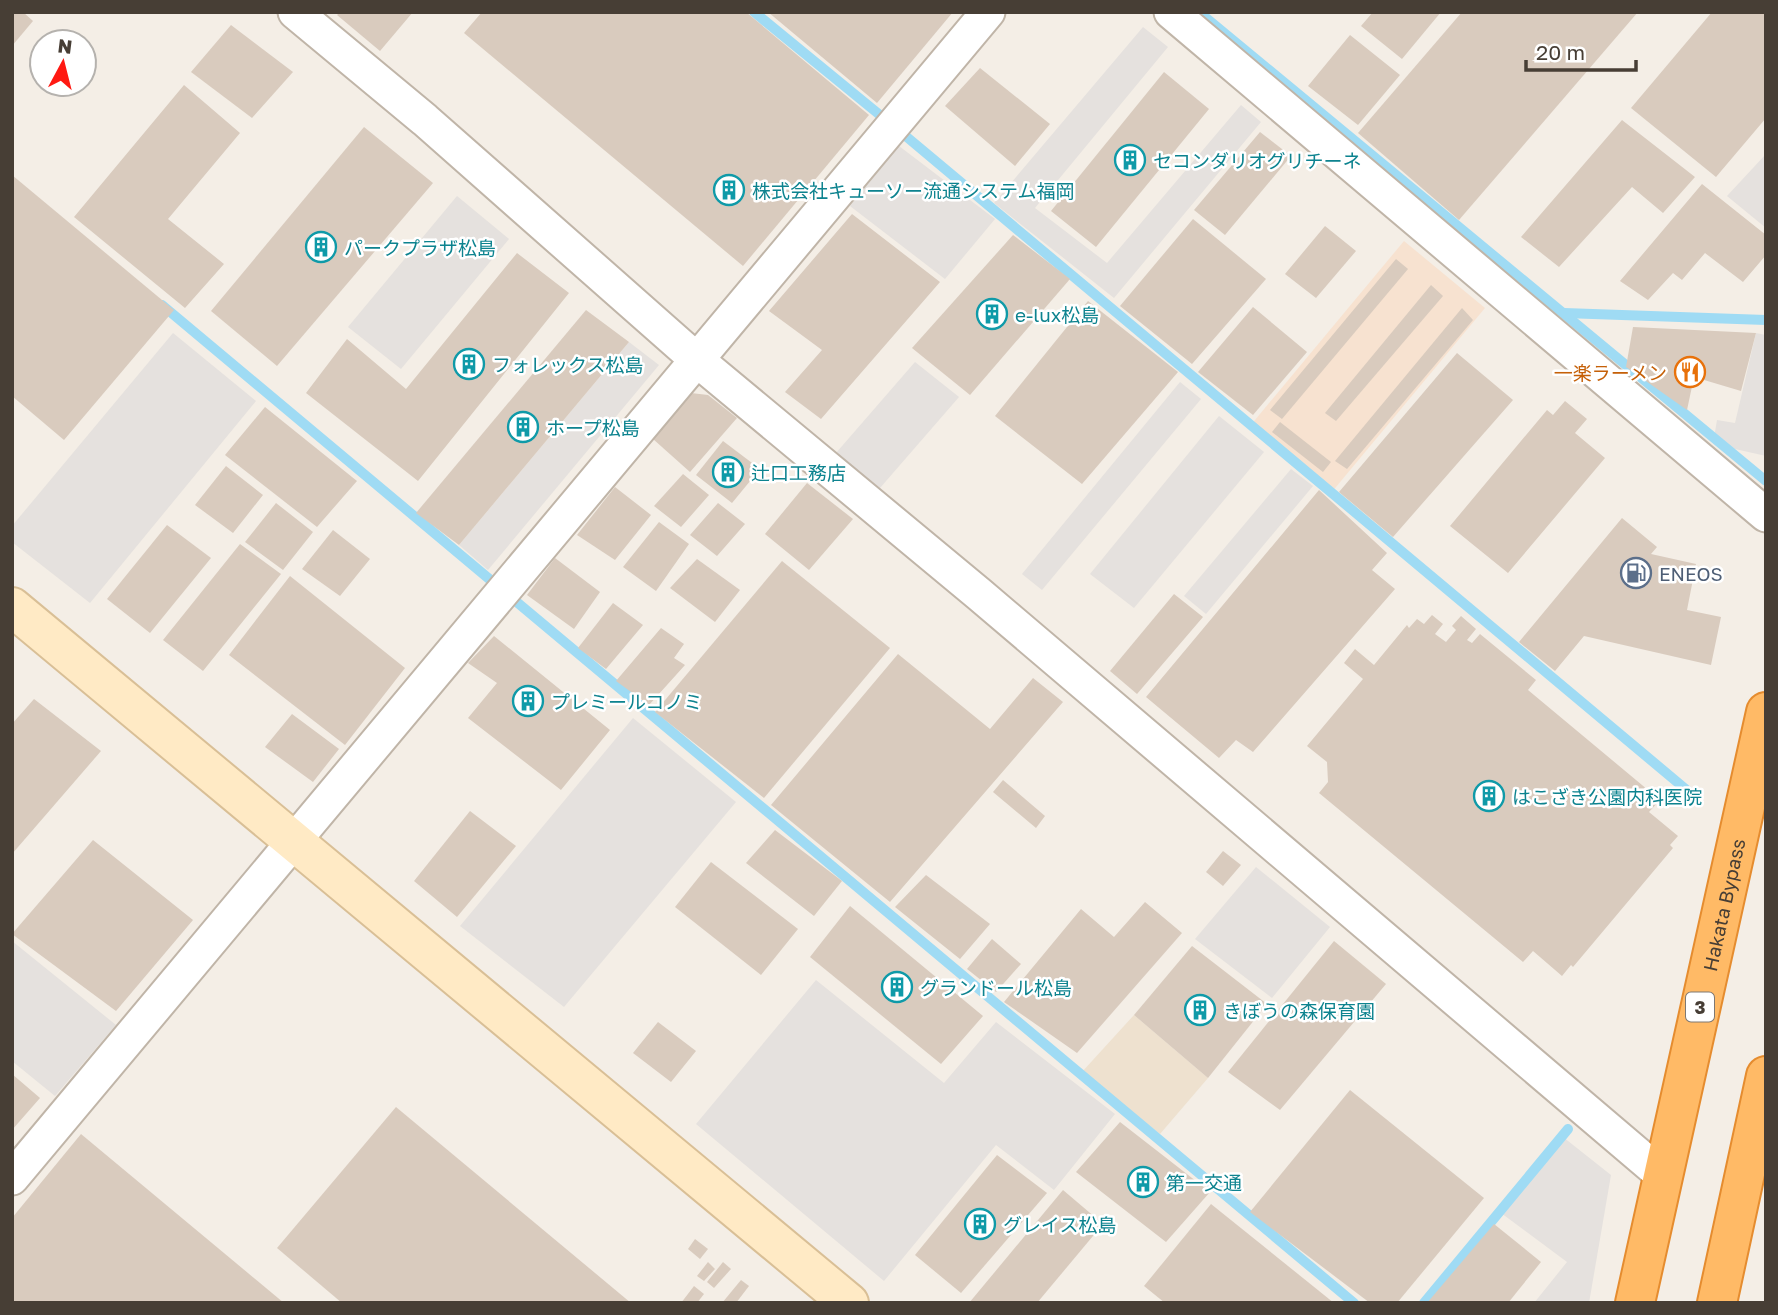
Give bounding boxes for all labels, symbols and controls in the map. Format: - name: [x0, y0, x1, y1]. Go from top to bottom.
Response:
- north arrow: [28, 28, 98, 98]
- scale bar: [1526, 28, 1636, 72]
- text: N: [57, 33, 74, 58]
- text: 20 m: [1536, 39, 1585, 65]
- building icon: セコンダリオグリチーネ: [1113, 143, 1147, 177]
- place label: セコンダリオグリチーネ: [1153, 149, 1362, 172]
- building icon: 株式会社キューソー流通システム福岡: [712, 173, 746, 207]
- place label: 株式会社キューソー流通システム福岡: [752, 179, 1074, 202]
- building icon: パークプラザ松島: [304, 230, 338, 264]
- place label: パークプラザ松島: [344, 236, 496, 259]
- building icon: e-lux松島: [975, 297, 1009, 331]
- place label: e-lux松島: [1015, 303, 1099, 326]
- building icon: フォレックス松島: [452, 347, 486, 381]
- place label: フォレックス松島: [492, 353, 643, 376]
- restaurant icon: 一楽ラーメン: [1673, 355, 1707, 389]
- place label: 一楽ラーメン: [1554, 361, 1667, 384]
- building icon: ホープ松島: [506, 410, 540, 444]
- place label: ホープ松島: [546, 416, 640, 439]
- building icon: 辻口工務店: [711, 455, 745, 489]
- place label: 辻口工務店: [751, 461, 846, 484]
- fuel station icon: ENEOS: [1619, 556, 1653, 590]
- place label: ENEOS: [1659, 562, 1723, 585]
- building icon: プレミールコノミ: [511, 684, 545, 718]
- place label: プレミールコノミ: [551, 690, 703, 713]
- building icon: はこざき公園内科医院: [1472, 779, 1506, 813]
- place label: はこざき公園内科医院: [1512, 785, 1702, 808]
- street label: Hakata Bypass: [1697, 836, 1749, 973]
- building icon: グランドール松島: [880, 970, 914, 1004]
- place label: グランドール松島: [920, 976, 1072, 999]
- road number: 3: [1686, 992, 1714, 1022]
- building icon: きぼうの森保育園: [1183, 993, 1217, 1027]
- place label: きぼうの森保育園: [1223, 999, 1375, 1022]
- building icon: 第一交通: [1126, 1165, 1160, 1199]
- place label: 第一交通: [1166, 1171, 1242, 1194]
- building icon: グレイス松島: [963, 1207, 997, 1241]
- place label: グレイス松島: [1003, 1213, 1116, 1236]

